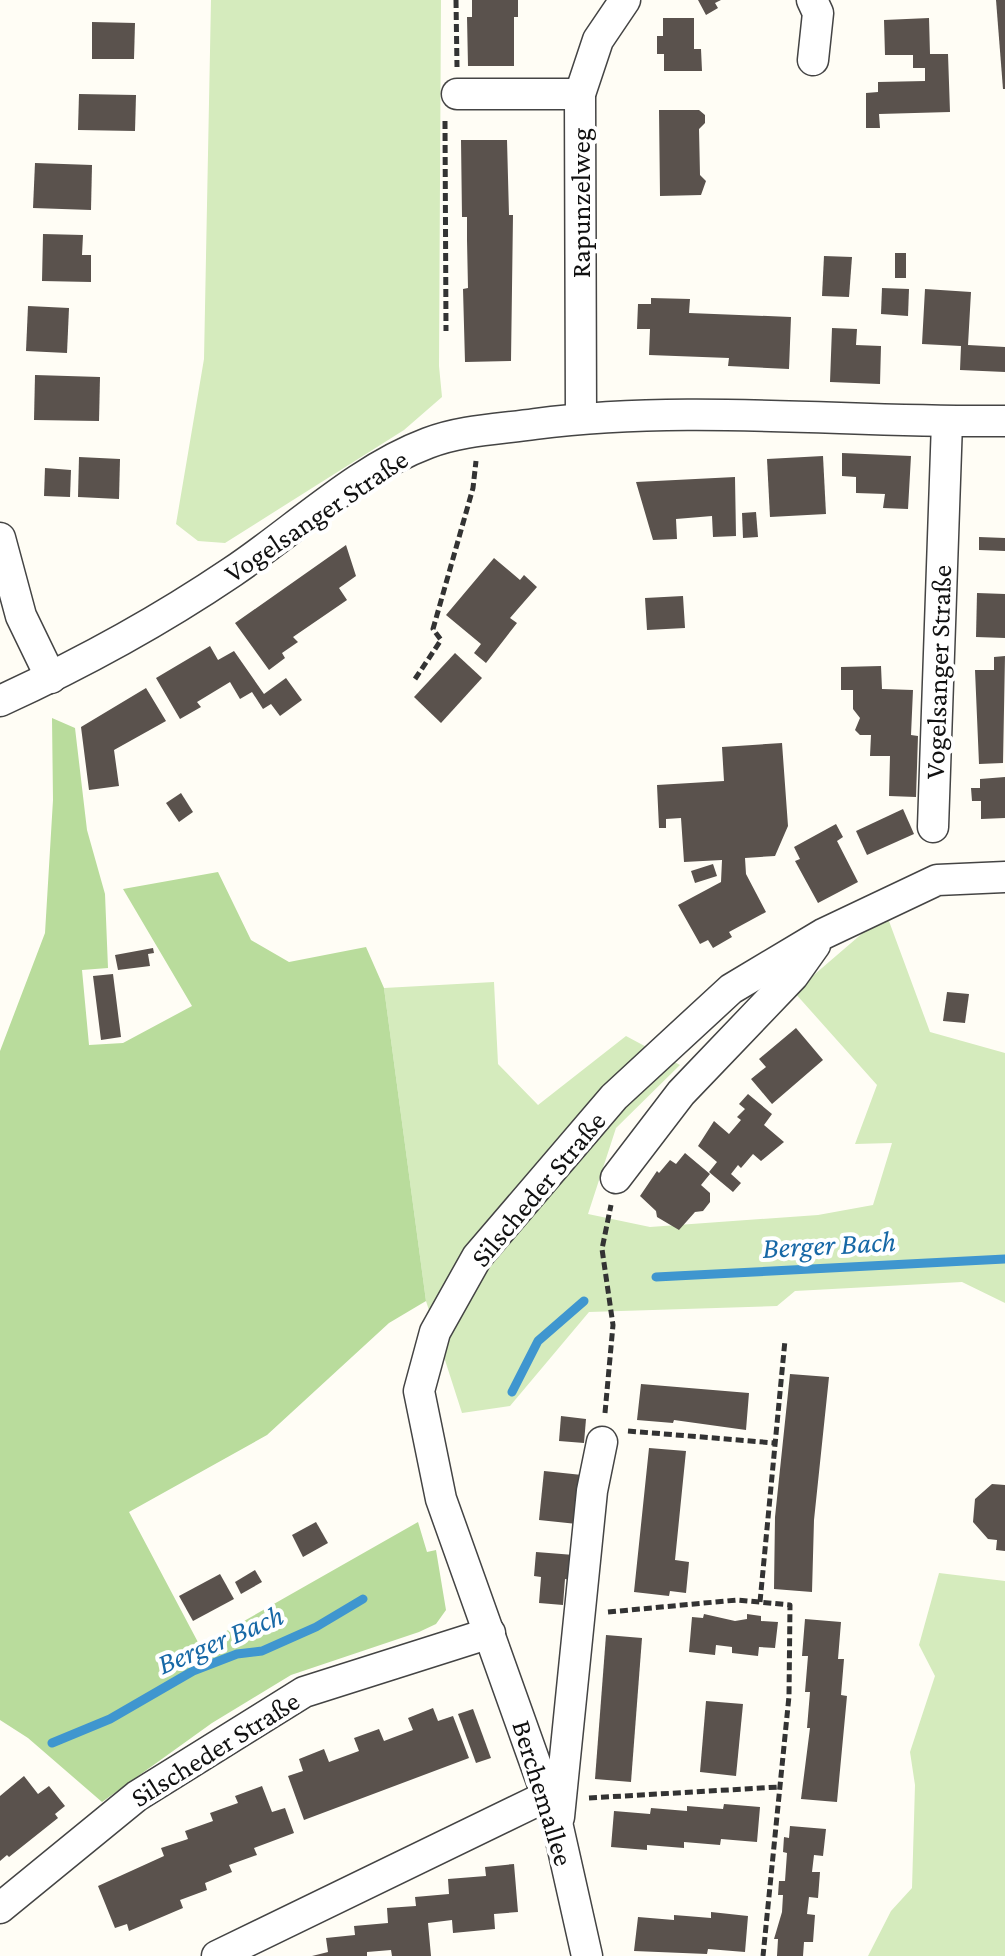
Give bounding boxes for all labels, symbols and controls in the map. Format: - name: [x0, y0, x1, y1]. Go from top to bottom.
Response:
- street label: Rapunzelweg: [565, 127, 596, 278]
- street label: Vogelsanger Straße: [219, 443, 413, 589]
- street label: Vogelsanger Straße: [919, 564, 957, 780]
- street label: Silscheder Straße: [464, 1105, 612, 1273]
- water label: Berger Bach: [761, 1224, 897, 1265]
- water label: Berger Bach: [152, 1598, 288, 1681]
- street label: Silscheder Straße: [125, 1685, 305, 1813]
- street label: Berchemallee: [506, 1716, 580, 1870]

